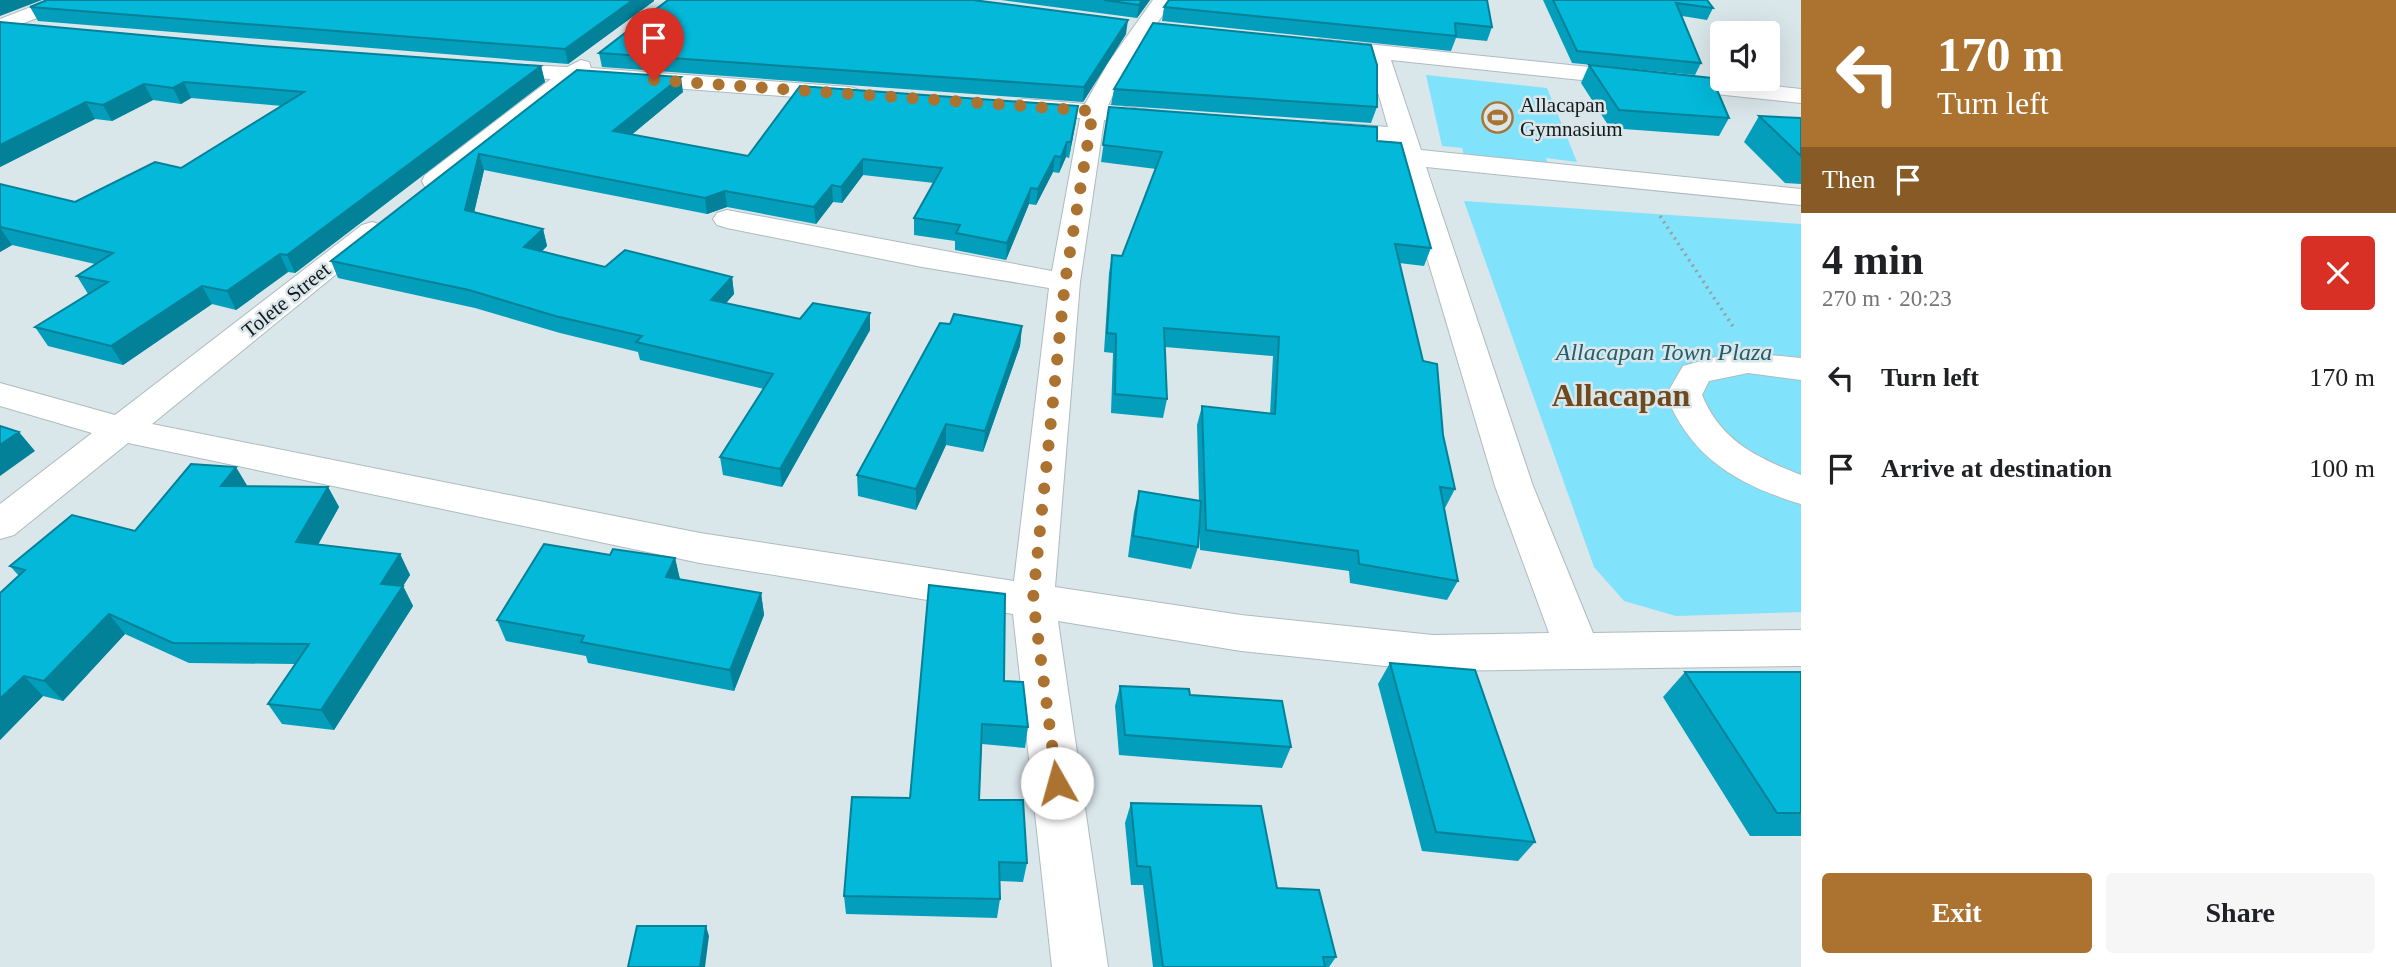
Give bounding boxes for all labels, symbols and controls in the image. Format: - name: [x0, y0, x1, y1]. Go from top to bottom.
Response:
- pin: [624, 8, 684, 80]
- icon: arrive: [635, 19, 673, 57]
- map controls: [1710, 21, 1780, 91]
- button: sound: [1710, 21, 1780, 91]
- text: 170 m: [1937, 27, 2064, 82]
- icon: left: [1822, 28, 1913, 119]
- text: Turn left: [1937, 85, 2049, 121]
- place label: Allacapan Gymnasium: [1520, 93, 1623, 141]
- sports icon: Allacapan Gymnasium: [1480, 100, 1514, 134]
- icon: arrive: [1889, 161, 1927, 199]
- text: Then: [1822, 165, 1875, 194]
- button: close: [2301, 236, 2375, 310]
- text: 4 min: [1822, 237, 1924, 283]
- street label: Tolete Street: [237, 257, 335, 343]
- text: 270 m · 20:23: [1822, 286, 1952, 311]
- park label: Allacapan Town Plaza: [1554, 339, 1772, 365]
- icon: left: [1822, 359, 1860, 397]
- text: Turn left: [1881, 363, 1979, 392]
- text: 170 m: [2309, 363, 2375, 392]
- district label: Allacapan: [1552, 377, 1691, 413]
- icon: arrive: [1822, 450, 1860, 488]
- text: Arrive at destination: [1881, 454, 2112, 483]
- text: 100 m: [2309, 454, 2375, 483]
- position arrow: [1020, 746, 1094, 820]
- button: Exit: [1822, 873, 2092, 953]
- button: Share: [2106, 873, 2375, 953]

